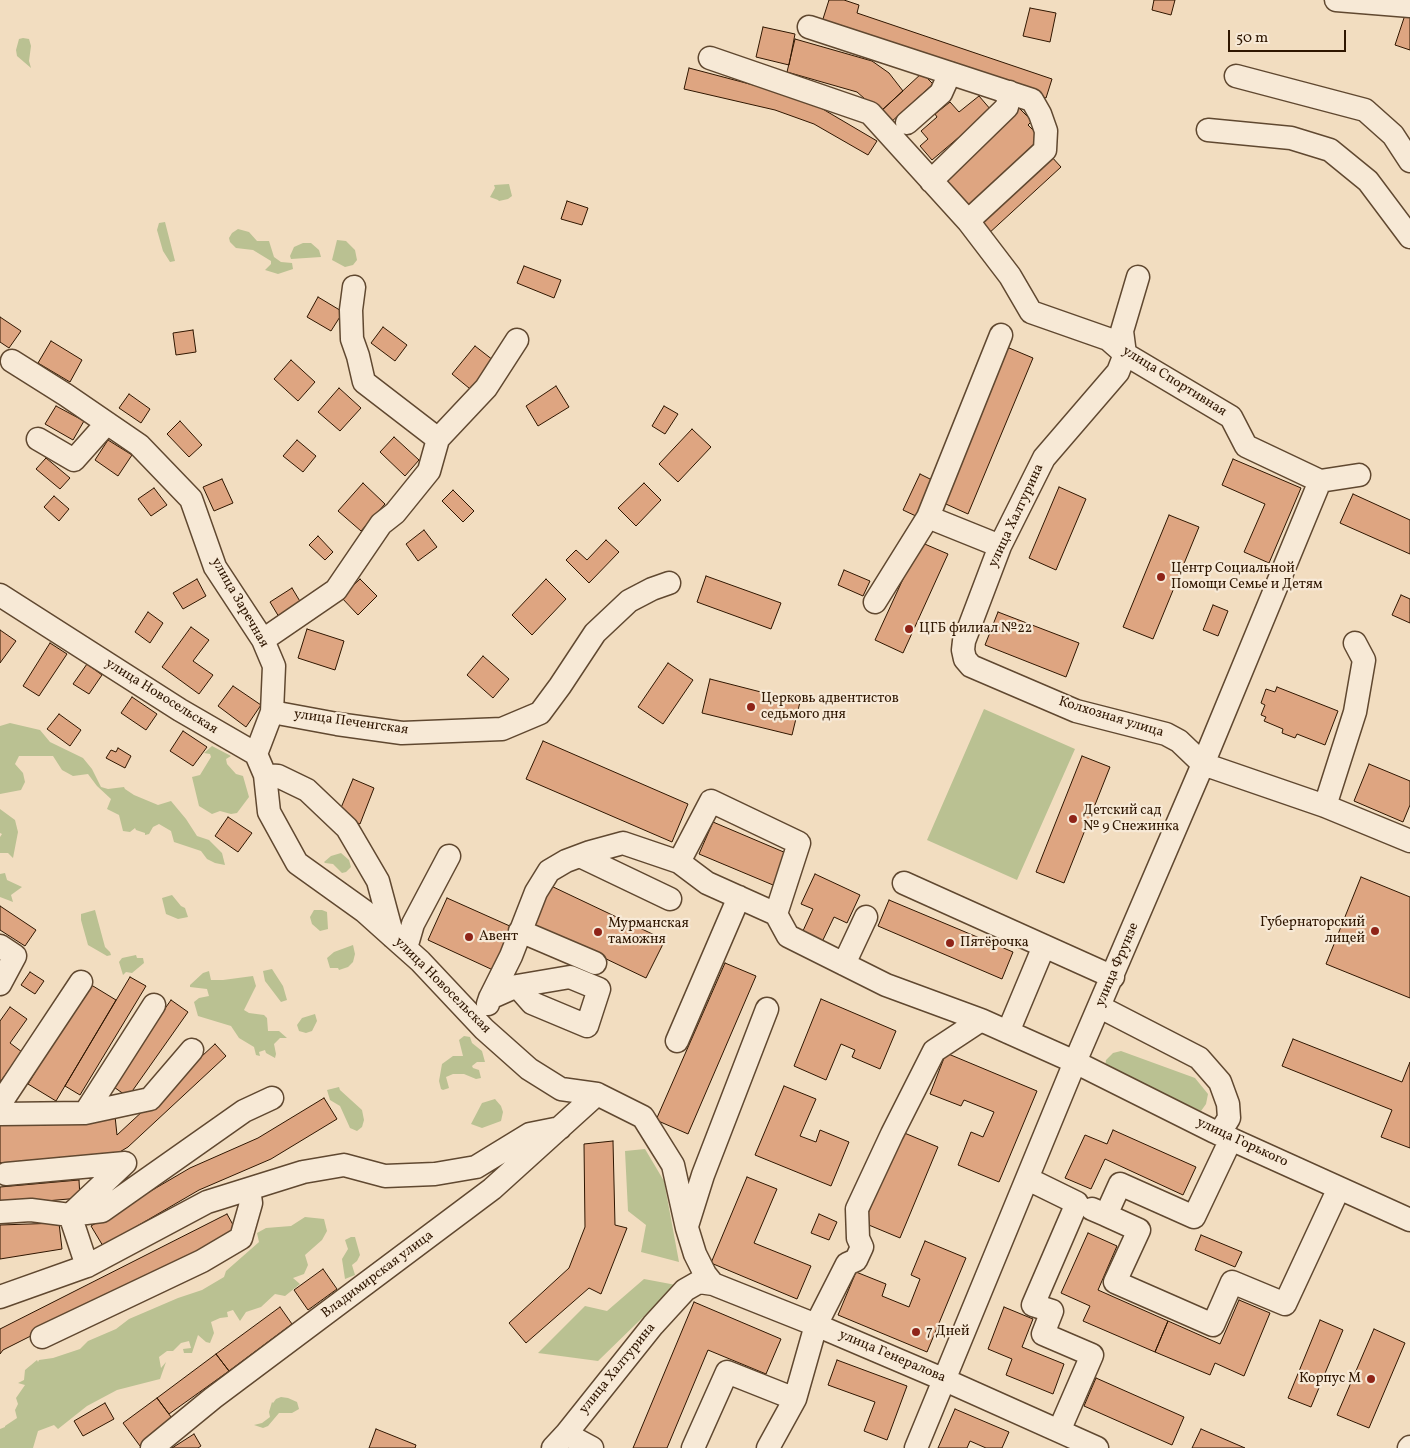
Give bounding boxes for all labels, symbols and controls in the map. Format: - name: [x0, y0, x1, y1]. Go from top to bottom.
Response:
- scale bar: [1230, 20, 1348, 52]
- text: 50 m: [1236, 28, 1268, 49]
- street label: улица Спортивная: [1119, 343, 1229, 421]
- street label: улица Халтурина: [986, 462, 1048, 570]
- street label: улица Заречная: [206, 555, 272, 651]
- place label: Центр Социальной Помощи Семье и Детям: [1171, 561, 1323, 594]
- marker: Центр Социальной Помощи Семье и Детям: [1155, 571, 1167, 583]
- place label: ЦГБ филиал №22: [919, 621, 1032, 637]
- marker: ЦГБ филиал №22: [903, 623, 915, 635]
- street label: улица Новосельская: [102, 656, 220, 738]
- place label: Церковь адвентистов седьмого дня: [761, 691, 899, 724]
- street label: Колхозная улица: [1056, 694, 1166, 742]
- marker: Церковь адвентистов седьмого дня: [745, 701, 757, 713]
- street label: улица Печенгская: [293, 707, 409, 739]
- place label: Детский сад № 9 Снежинка: [1083, 803, 1179, 836]
- marker: Детский сад № 9 Снежинка: [1067, 813, 1079, 825]
- place label: Губернаторский лицей: [1260, 915, 1365, 948]
- place label: Мурманская таможня: [608, 916, 689, 949]
- street label: улица Фрунзе: [1093, 920, 1143, 1010]
- marker: Губернаторский лицей: [1369, 925, 1381, 937]
- marker: Мурманская таможня: [592, 926, 604, 938]
- place label: Авент: [479, 929, 518, 945]
- marker: Авент: [463, 931, 475, 943]
- street label: улица Новосельская: [390, 934, 494, 1038]
- place label: Пятёрочка: [960, 935, 1029, 951]
- marker: Пятёрочка: [944, 937, 956, 949]
- street label: улица Горького: [1194, 1114, 1290, 1172]
- street label: Владимирская улица: [319, 1227, 437, 1323]
- street label: улица Халтурина: [576, 1320, 660, 1418]
- place label: 7 Дней: [926, 1324, 969, 1340]
- marker: 7 Дней: [910, 1326, 922, 1338]
- street label: улица Генералова: [836, 1327, 948, 1387]
- place label: Корпус M: [1299, 1371, 1361, 1387]
- marker: Корпус M: [1365, 1373, 1377, 1385]

